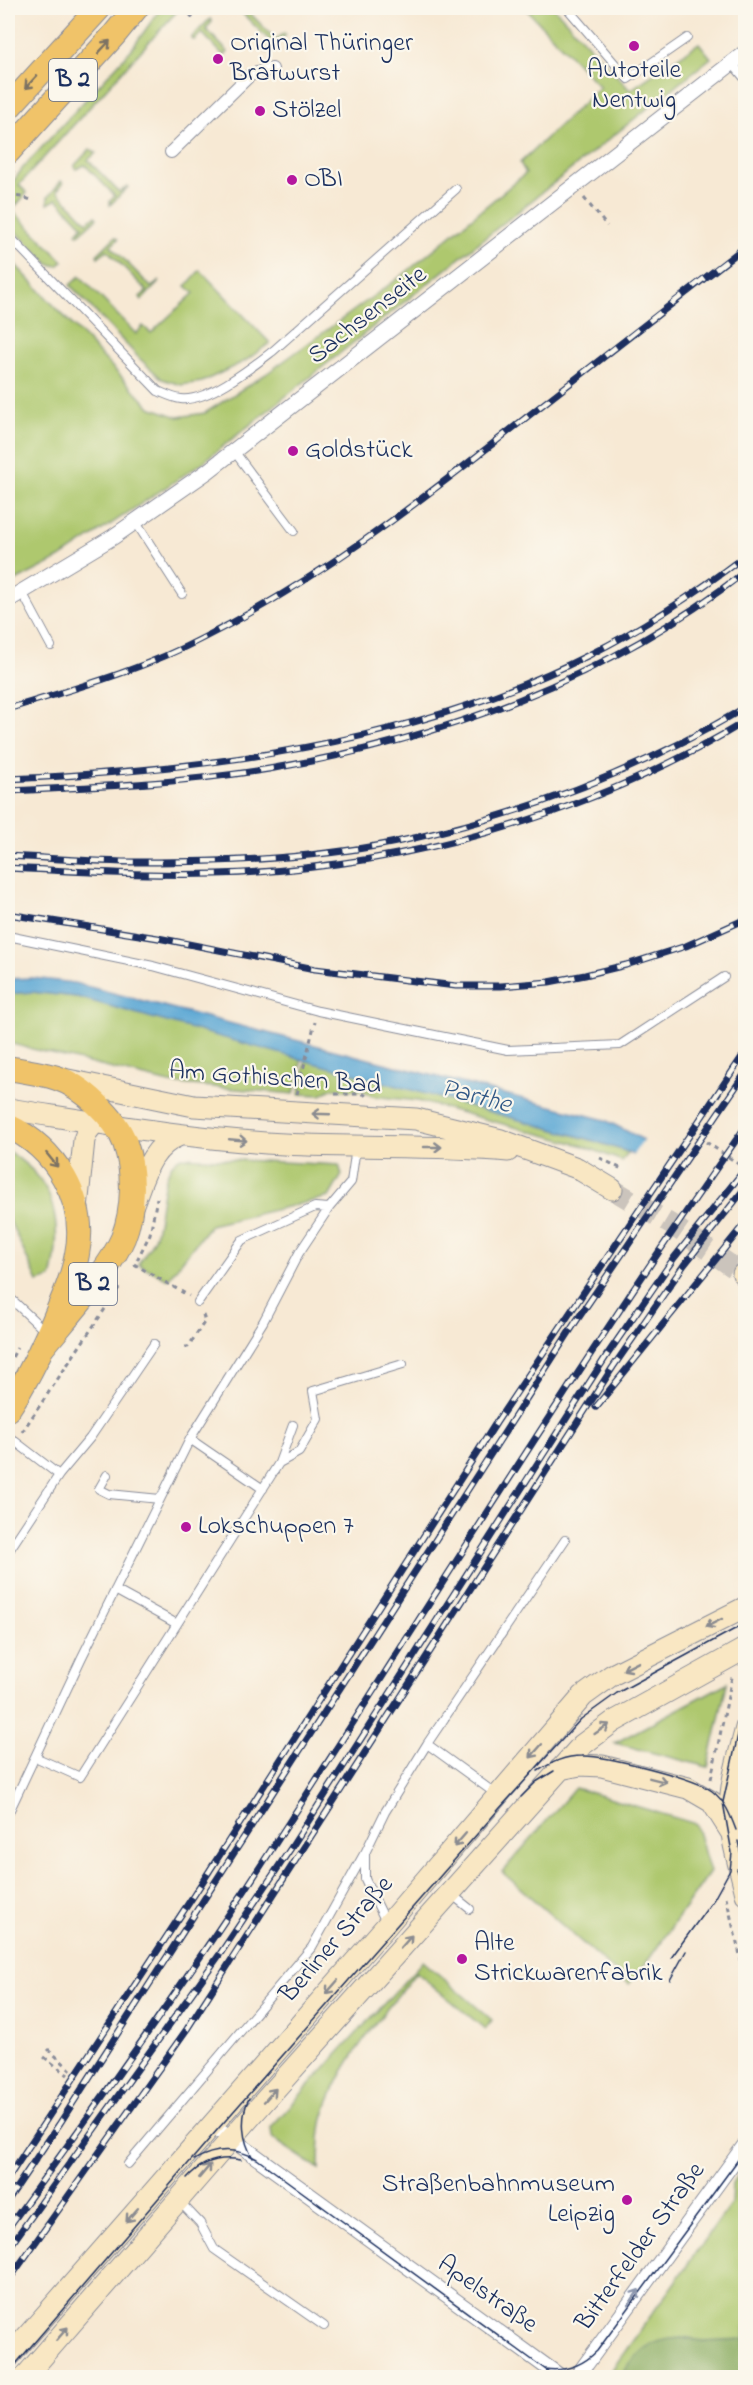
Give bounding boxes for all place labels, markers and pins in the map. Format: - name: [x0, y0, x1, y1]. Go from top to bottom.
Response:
- place label: Original Thüringer Bratwurst: [229, 25, 414, 93]
- marker: Autoteile Nentwig: [627, 39, 641, 53]
- marker: Original Thüringer Bratwurst: [211, 52, 225, 66]
- place label: Autoteile Nentwig: [587, 52, 681, 120]
- place label: Stölzel: [272, 92, 341, 130]
- marker: Stölzel: [253, 104, 267, 118]
- place label: OBI: [304, 161, 343, 199]
- marker: OBI: [285, 173, 299, 187]
- place label: Goldstück: [305, 432, 413, 470]
- marker: Goldstück: [286, 444, 300, 458]
- place label: Lokschuppen 7: [198, 1508, 354, 1546]
- marker: Lokschuppen 7: [179, 1520, 193, 1534]
- place label: Alte Strickwarenfabrik: [474, 1925, 663, 1993]
- marker: Alte Strickwarenfabrik: [455, 1952, 469, 1966]
- place label: Straßenbahnmuseum Leipzig: [382, 2166, 615, 2234]
- marker: Straßenbahnmuseum Leipzig: [620, 2193, 634, 2207]

